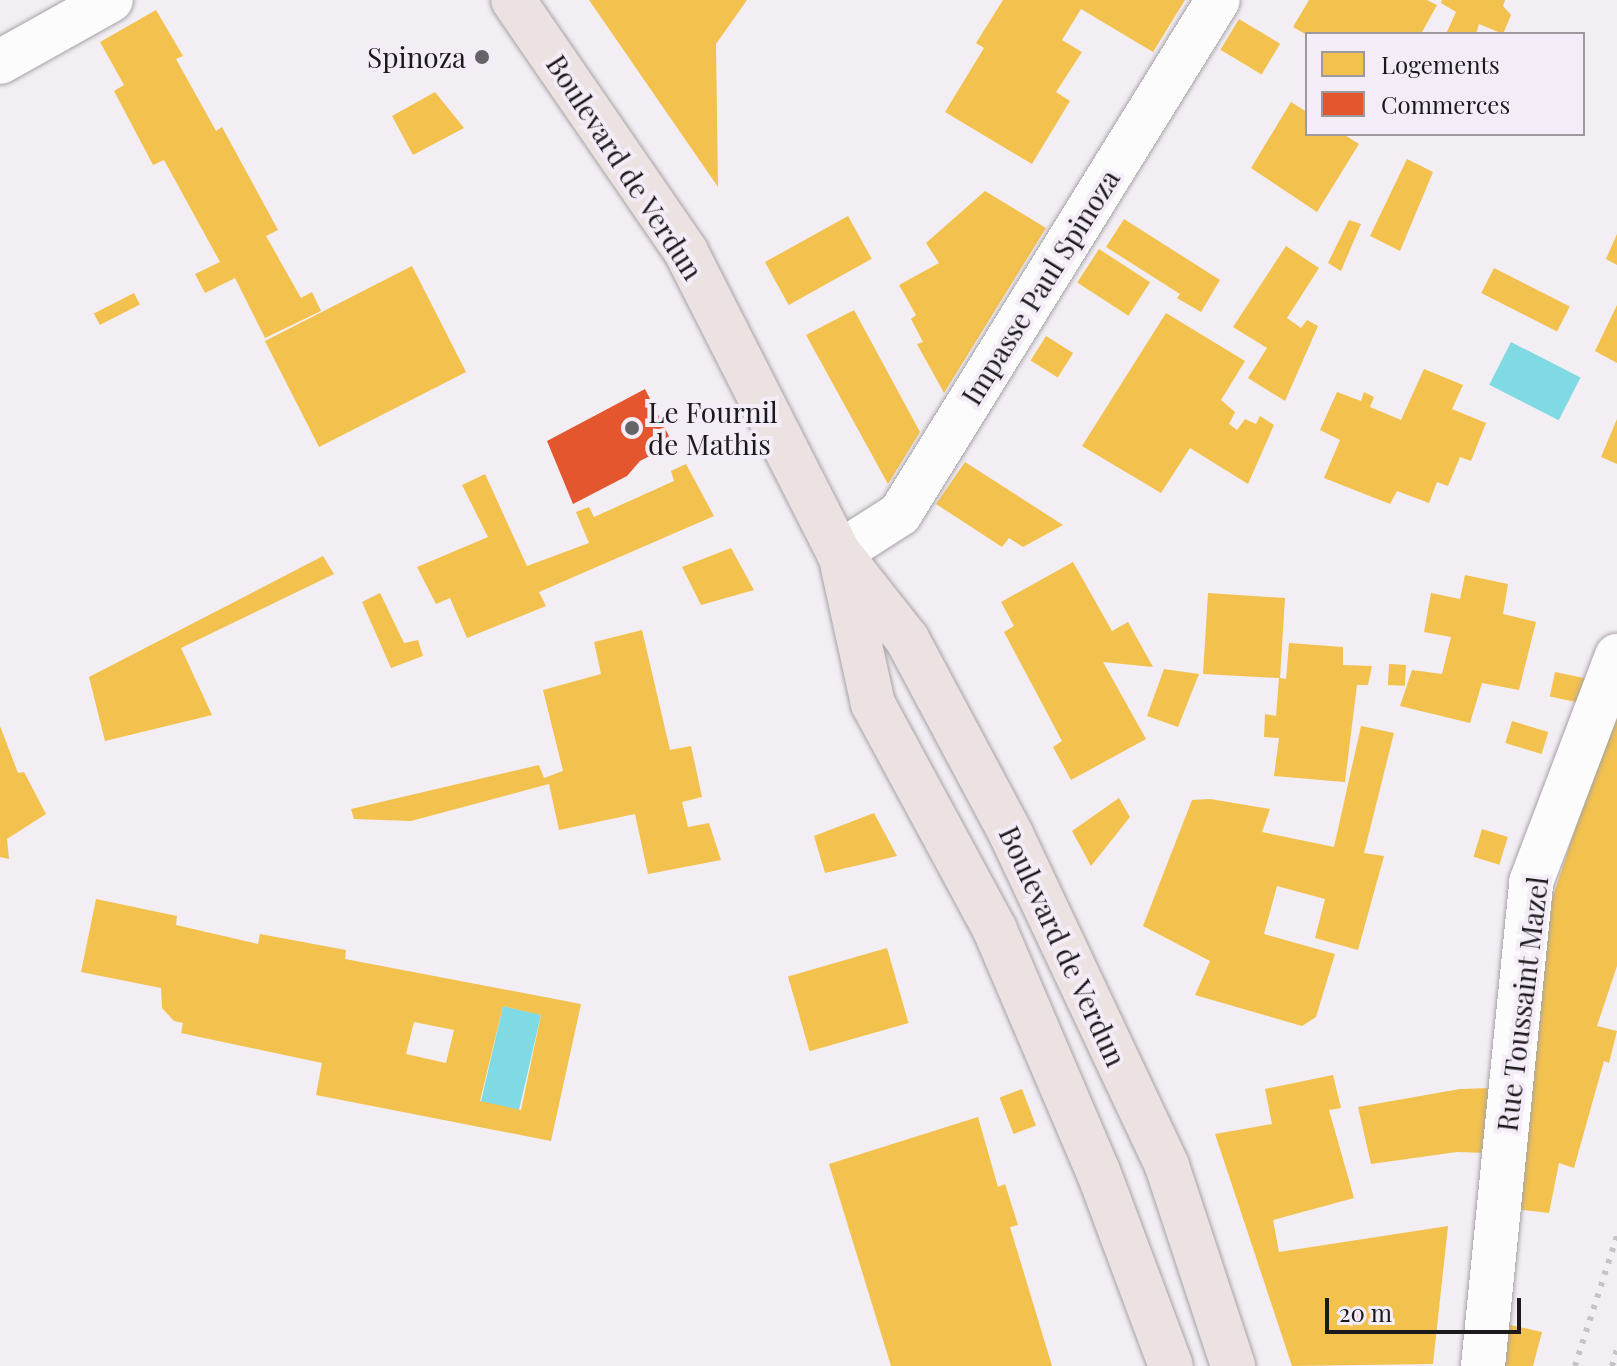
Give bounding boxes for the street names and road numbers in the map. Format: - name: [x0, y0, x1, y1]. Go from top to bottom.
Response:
- street label: Boulevard de Verdun: [540, 48, 710, 286]
- street label: Impasse Paul Spinoza: [954, 163, 1126, 411]
- street label: Boulevard de Verdun: [992, 820, 1134, 1072]
- street label: Rue Toussaint Mazel: [1490, 874, 1554, 1134]

